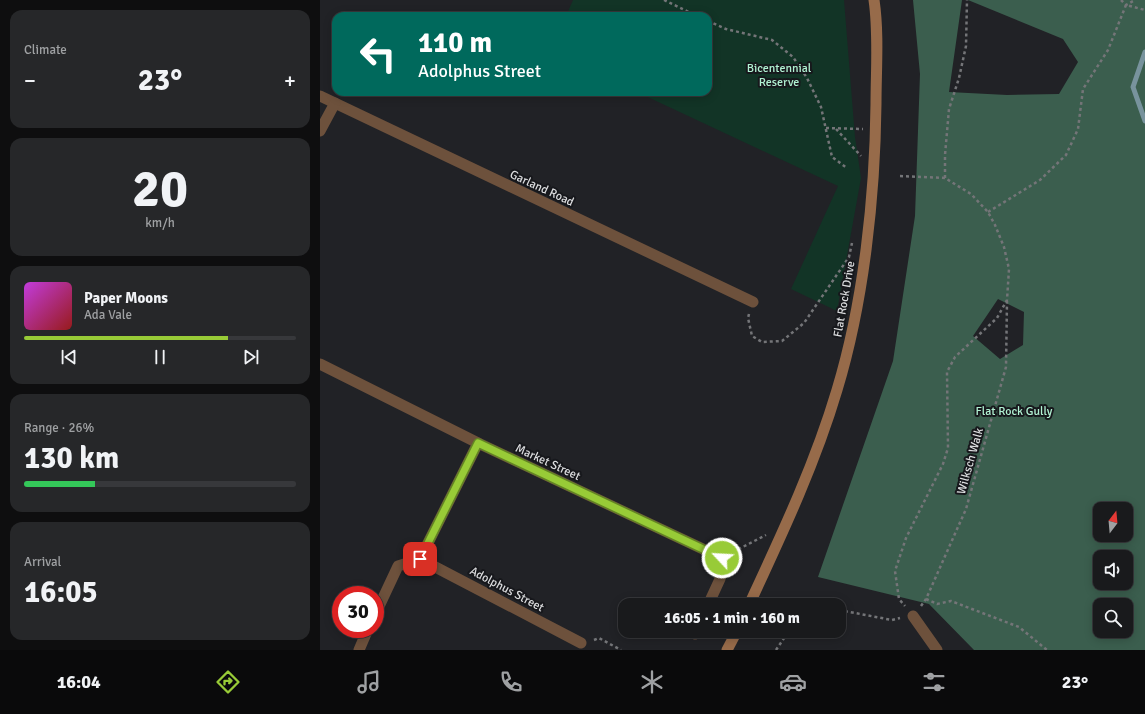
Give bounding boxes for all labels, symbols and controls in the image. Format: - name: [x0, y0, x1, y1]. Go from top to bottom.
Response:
- text: 110 m: [418, 26, 492, 60]
- icon: left: [352, 28, 404, 80]
- text: Climate: [24, 42, 67, 58]
- text: Adolphus Street: [418, 60, 541, 82]
- park label: Bicentennial Reserve: [747, 61, 812, 90]
- text: 23°: [138, 62, 182, 99]
- text: −: [24, 67, 36, 94]
- text: +: [284, 67, 296, 94]
- text: 20: [132, 157, 188, 221]
- street label: Garland Road: [507, 167, 576, 210]
- text: km/h: [145, 215, 175, 231]
- street label: Flat Rock Drive: [830, 260, 859, 338]
- text: Paper Moons: [84, 289, 168, 307]
- text: Ada Vale: [84, 307, 132, 323]
- icon: previous: [58, 346, 80, 368]
- icon: pause: [149, 346, 171, 368]
- icon: next: [240, 346, 262, 368]
- park label: Flat Rock Gully: [976, 404, 1053, 419]
- text: Range · 26%: [24, 420, 94, 436]
- street label: Wilksch Walk: [954, 426, 987, 496]
- text: 130 km: [24, 440, 119, 477]
- street label: Market Street: [513, 441, 583, 484]
- north arrow: [1093, 502, 1133, 542]
- map controls: [1093, 502, 1133, 638]
- position arrow: [701, 537, 743, 579]
- pin: [403, 542, 437, 576]
- icon: arrive: [409, 548, 431, 570]
- button: sound: [1093, 550, 1133, 590]
- text: Arrival: [24, 554, 61, 570]
- street label: Adolphus Street: [467, 564, 546, 615]
- text: 16:05: [24, 574, 98, 611]
- speed limit sign: 30: [332, 586, 384, 638]
- button: search: [1093, 598, 1133, 638]
- text: 16:05 · 1 min · 160 m: [664, 609, 800, 627]
- icon: directions: [214, 668, 242, 696]
- icon: music: [355, 668, 383, 696]
- icon: phone: [497, 668, 525, 696]
- icon: climate: [638, 668, 666, 696]
- icon: car: [779, 668, 807, 696]
- icon: filters: [920, 668, 948, 696]
- text: 16:04: [57, 671, 101, 693]
- text: 23°: [1062, 671, 1088, 693]

